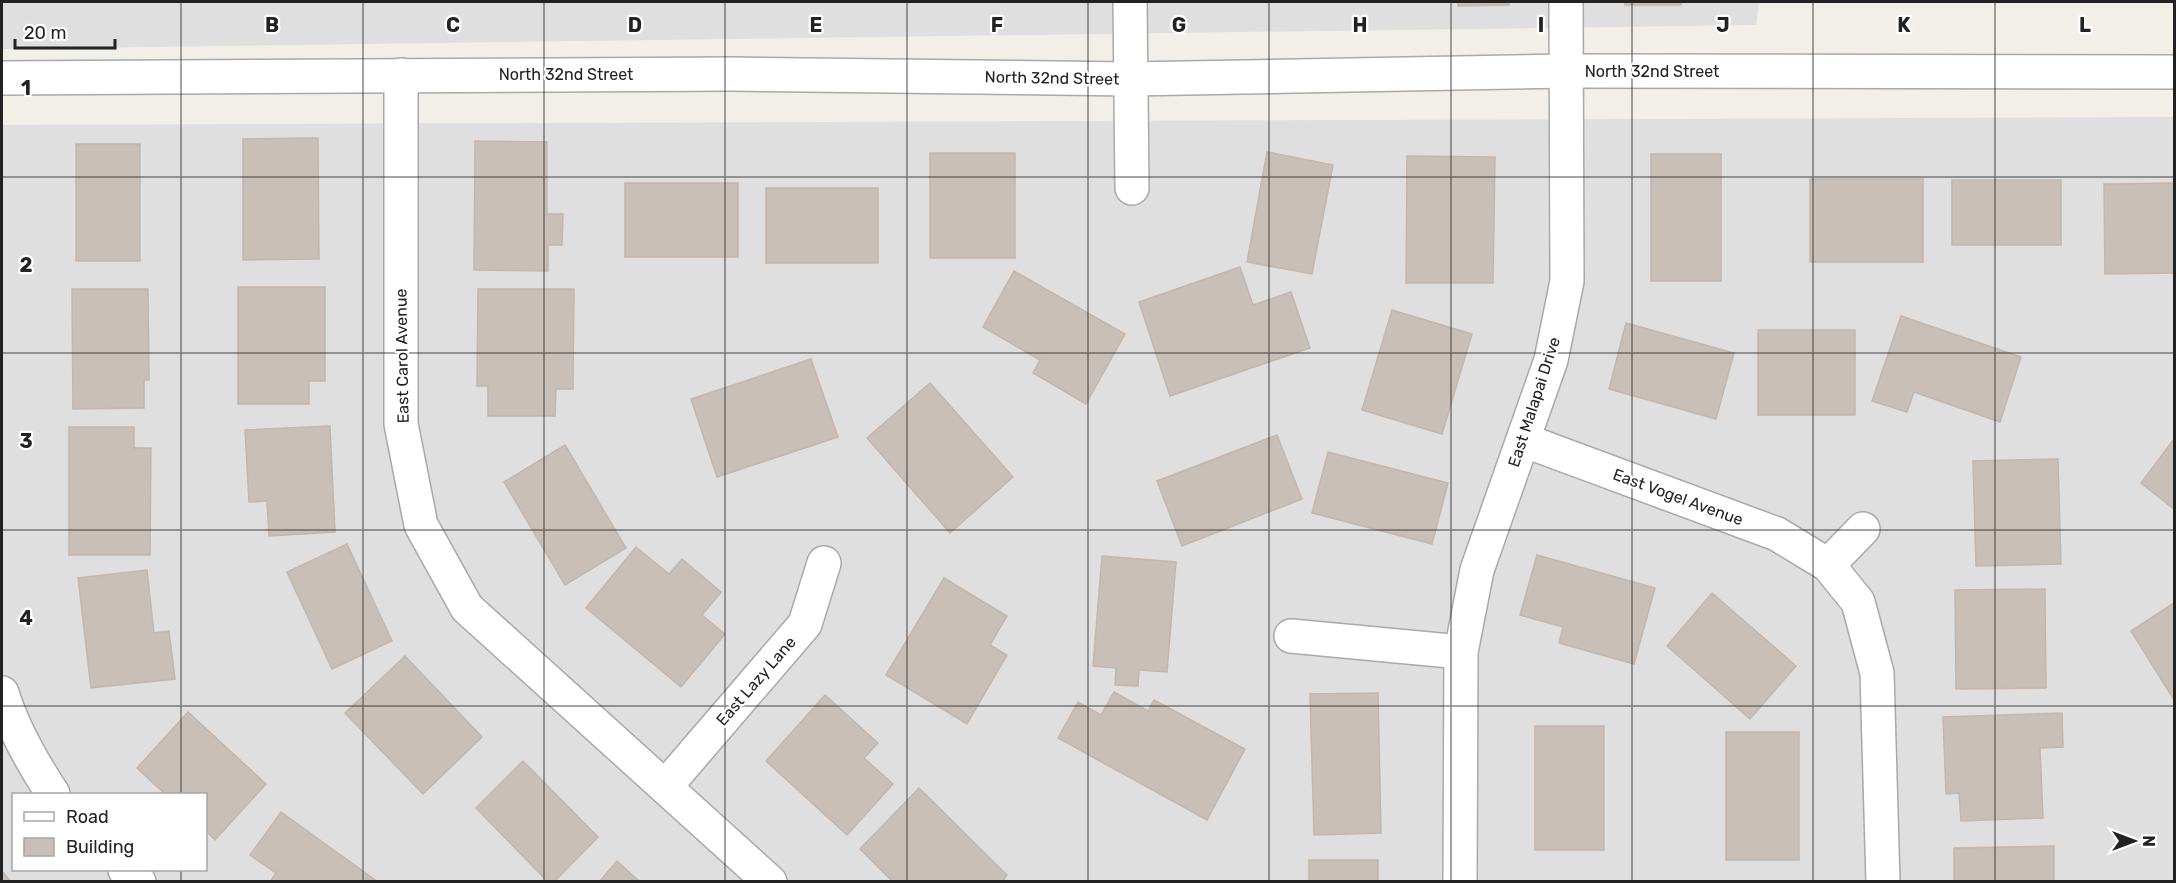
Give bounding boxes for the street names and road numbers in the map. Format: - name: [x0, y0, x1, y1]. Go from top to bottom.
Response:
- street label: North 32nd Street: [1585, 62, 1719, 81]
- street label: North 32nd Street: [499, 65, 633, 84]
- street label: North 32nd Street: [984, 67, 1120, 89]
- street label: East Carol Avenue: [391, 288, 413, 424]
- street label: East Malapai Drive: [1504, 334, 1564, 470]
- street label: East Vogel Avenue: [1610, 465, 1746, 529]
- street label: East Lazy Lane: [712, 633, 800, 729]

